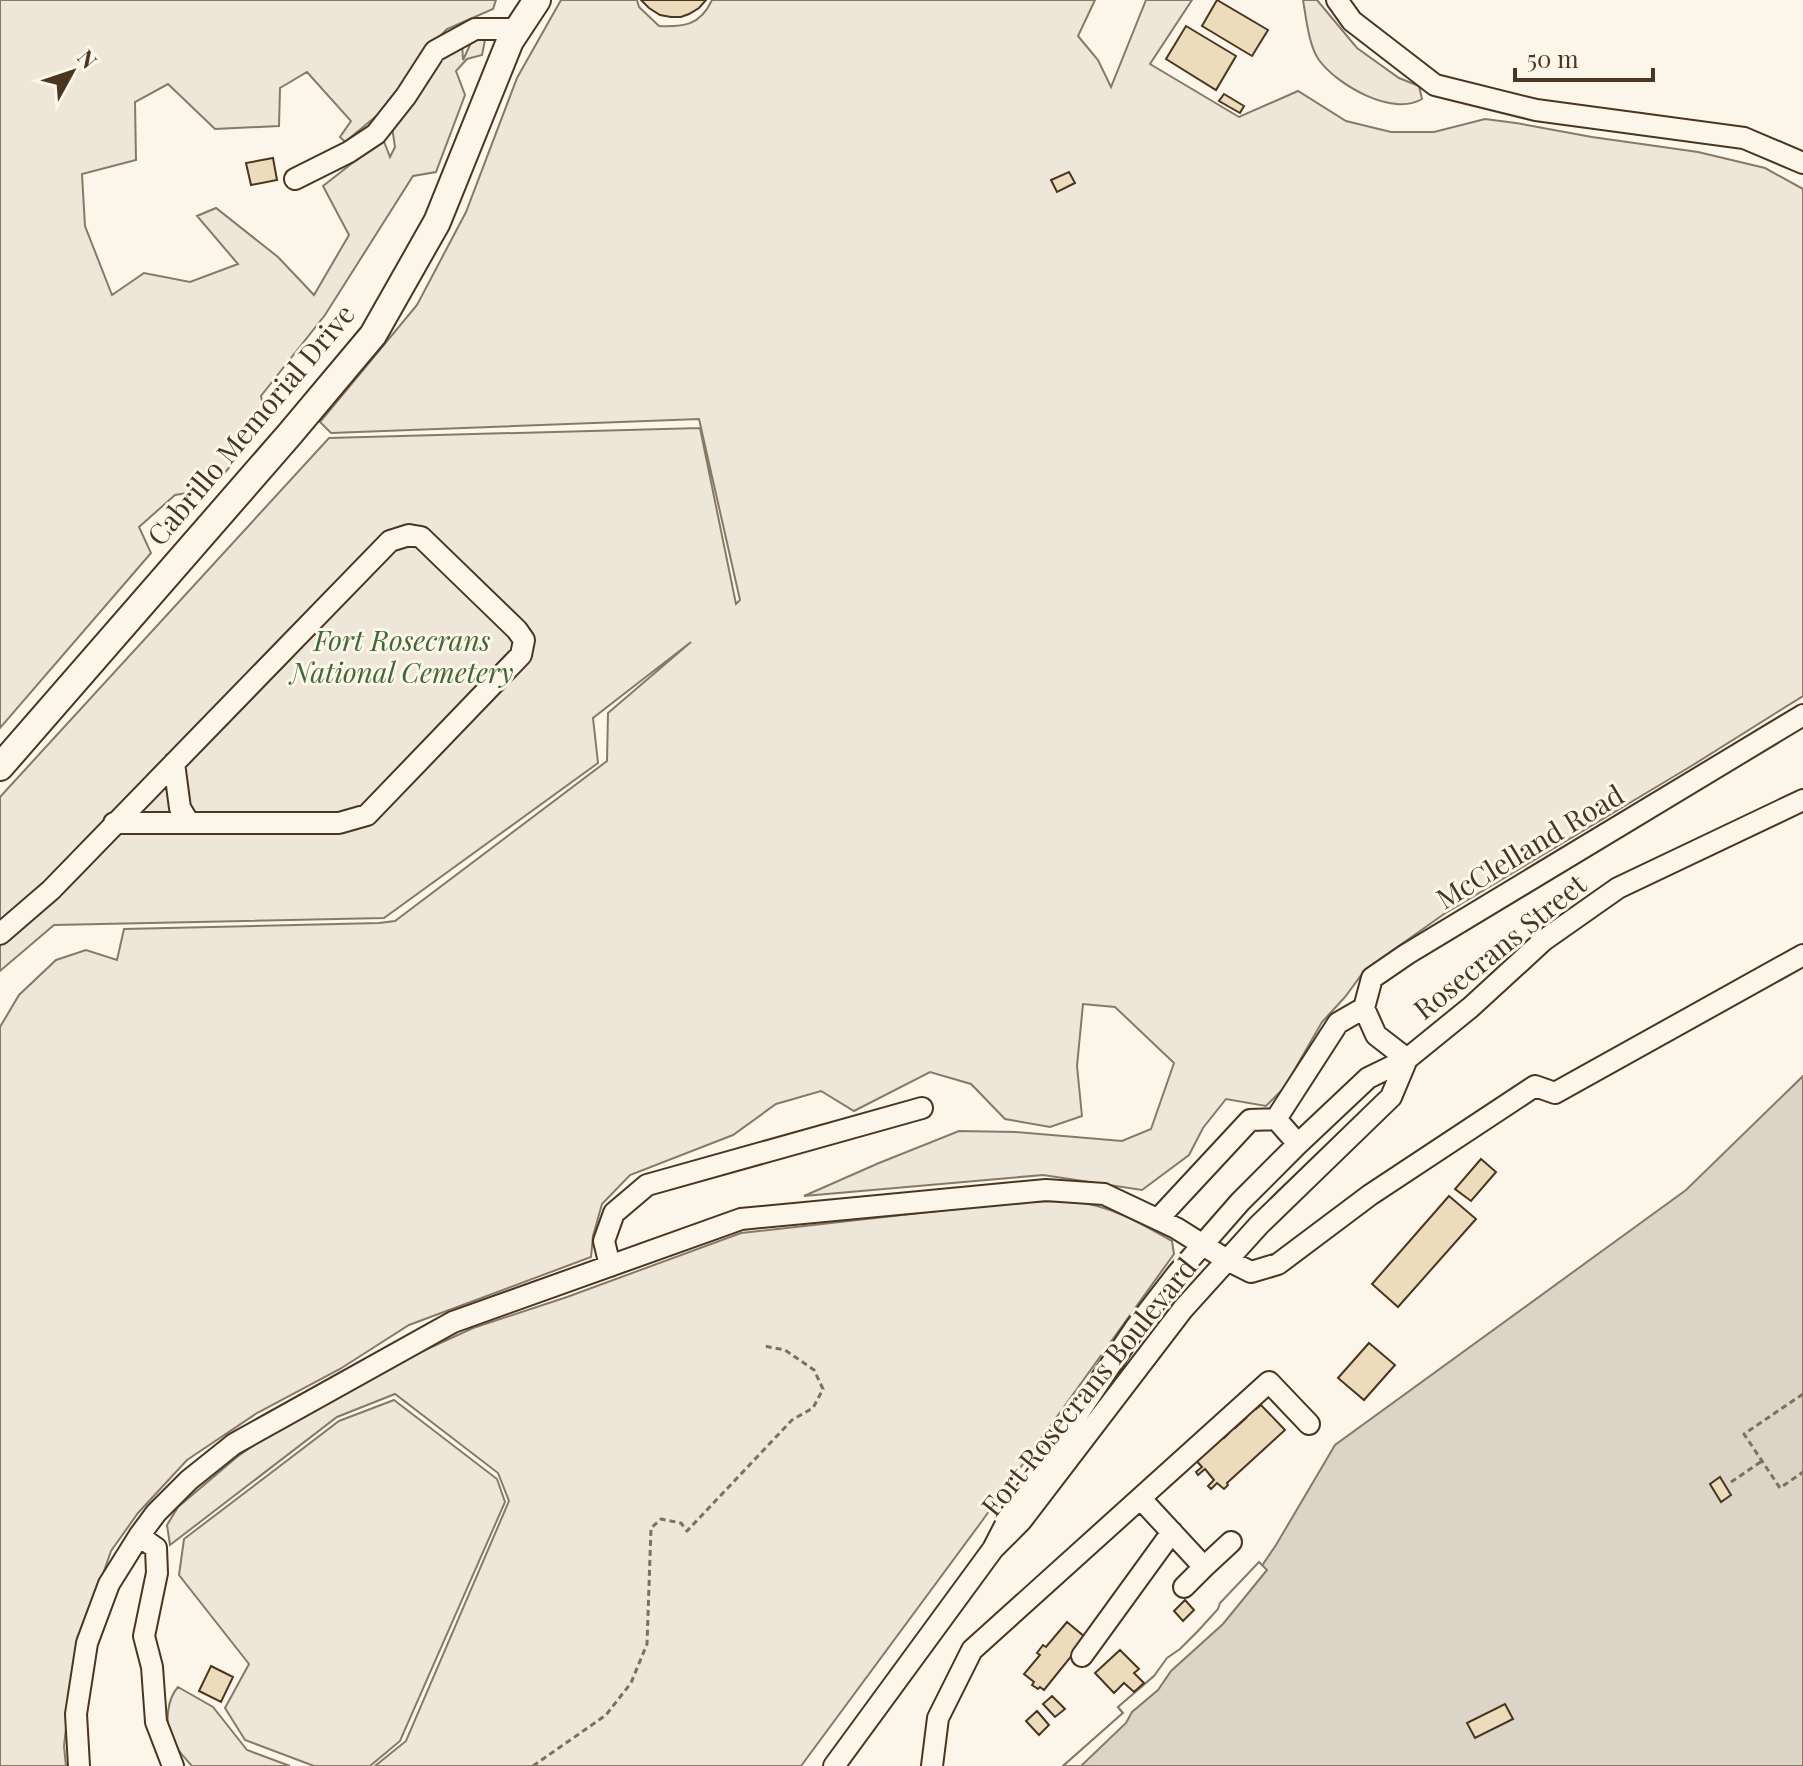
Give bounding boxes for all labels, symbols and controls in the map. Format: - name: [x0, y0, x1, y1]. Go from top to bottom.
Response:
- north arrow: [32, 32, 112, 112]
- scale bar: [1515, 32, 1653, 82]
- text: 50 m: [1527, 42, 1579, 74]
- text: N: [71, 43, 105, 74]
- street label: Cabrillo Memorial Drive: [138, 296, 362, 552]
- park label: Fort Rosecrans National Cemetery: [288, 621, 513, 690]
- street label: McClelland Road: [1429, 775, 1630, 916]
- street label: Rosecrans Street: [1405, 864, 1594, 1027]
- street label: Fort Rosecrans Boulevard: [972, 1249, 1204, 1523]

